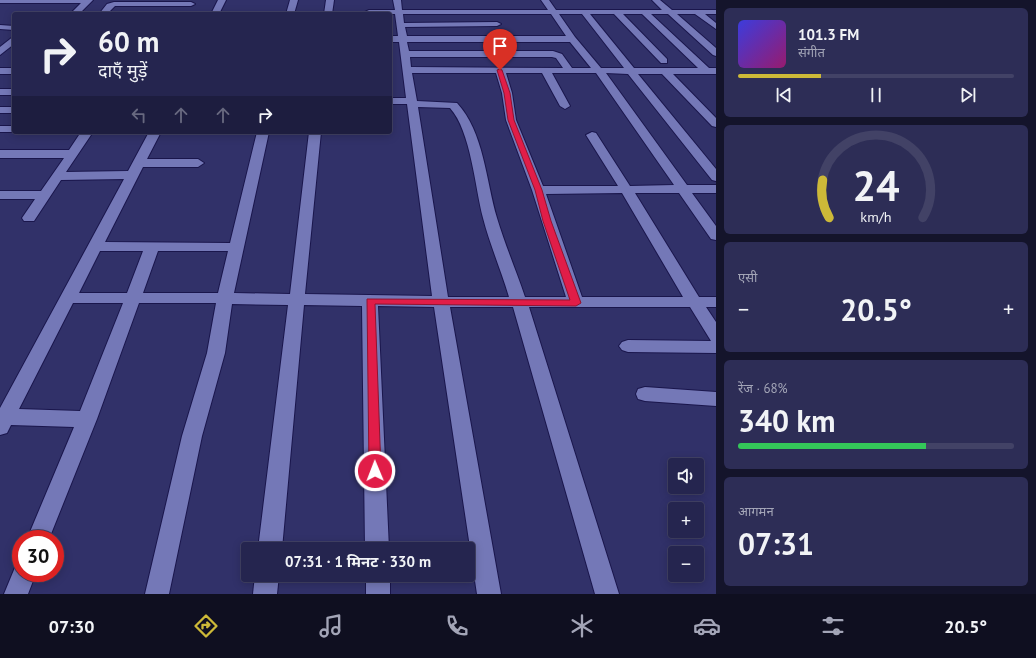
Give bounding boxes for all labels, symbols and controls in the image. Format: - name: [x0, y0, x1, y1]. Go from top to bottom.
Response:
- text: 60 m: [98, 23, 159, 60]
- text: 101.3 FM: [798, 25, 859, 44]
- icon: right: [32, 28, 84, 80]
- pin: [483, 29, 517, 70]
- icon: arrive: [489, 35, 511, 57]
- text: संगीत: [798, 44, 825, 61]
- text: दाएँ मुड़ें: [98, 59, 147, 82]
- icon: previous: [773, 84, 795, 106]
- icon: pause: [865, 84, 887, 106]
- icon: next: [957, 84, 979, 106]
- icon: left: [128, 104, 150, 126]
- icon: ahead: [170, 104, 192, 126]
- icon: ahead: [212, 104, 234, 126]
- icon: right: [254, 104, 276, 126]
- text: 24: [852, 159, 900, 212]
- text: km/h: [860, 206, 892, 225]
- text: एसी: [738, 269, 757, 286]
- text: 20.5°: [840, 290, 912, 329]
- text: −: [738, 295, 749, 323]
- text: +: [1003, 295, 1014, 323]
- text: रेंज · 68%: [738, 380, 788, 397]
- text: 340 km: [738, 401, 836, 440]
- position arrow: [354, 450, 396, 492]
- map controls: [668, 458, 704, 582]
- button: sound: [668, 458, 704, 494]
- button: +: [668, 502, 704, 538]
- text: आगमन: [738, 503, 774, 520]
- text: 07:31: [738, 524, 814, 563]
- speed limit sign: 30: [12, 530, 64, 582]
- button: −: [668, 546, 704, 582]
- text: 07:31 · 1 मिनट · 330 m: [285, 552, 431, 571]
- icon: directions: [192, 612, 220, 640]
- icon: music: [317, 612, 345, 640]
- icon: phone: [443, 612, 471, 640]
- icon: climate: [568, 612, 596, 640]
- icon: car: [693, 612, 721, 640]
- icon: filters: [819, 612, 847, 640]
- text: 07:30: [49, 615, 94, 638]
- text: 20.5°: [944, 615, 987, 638]

